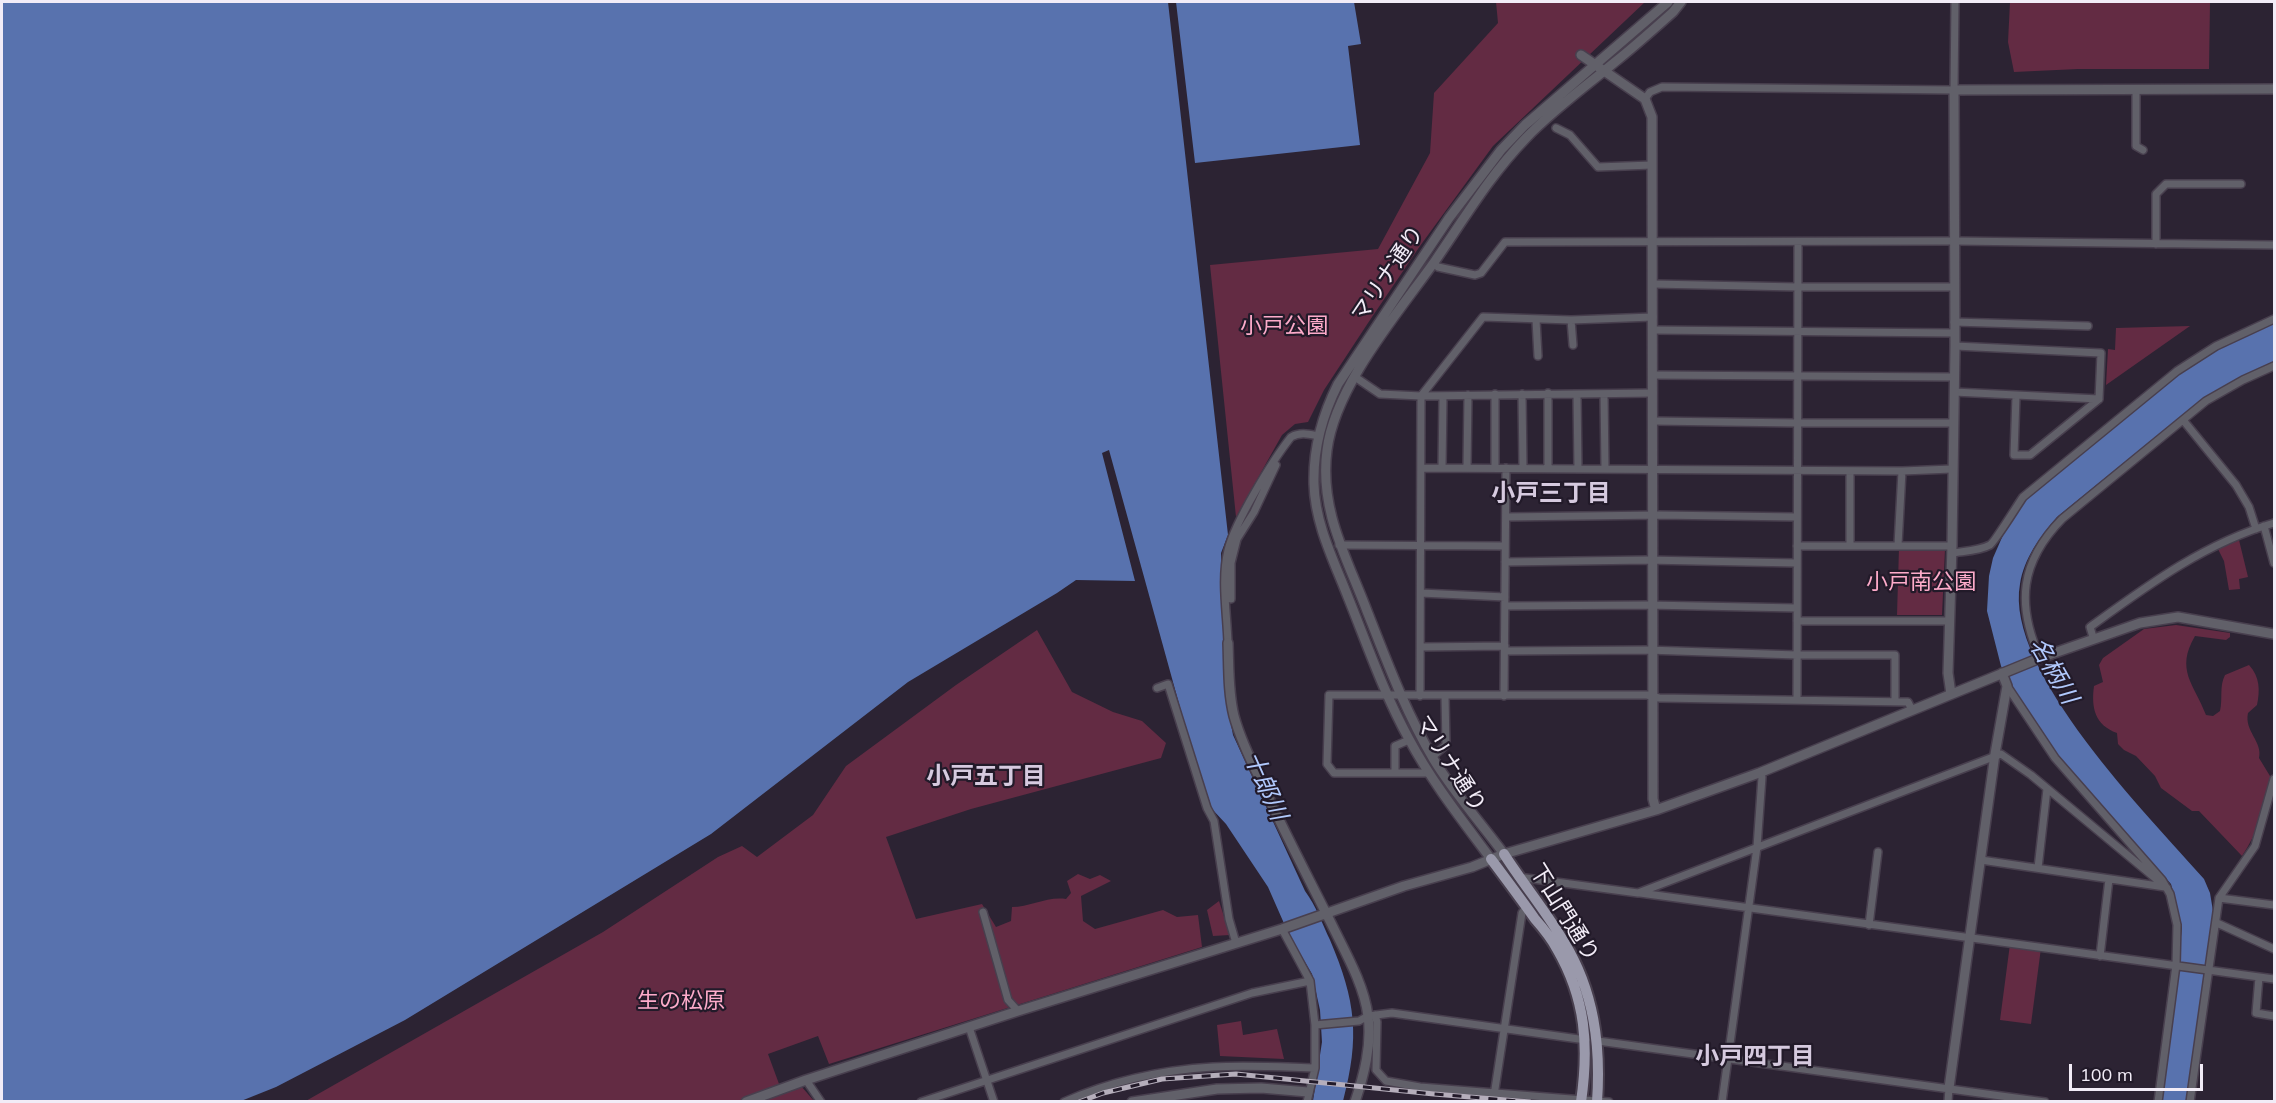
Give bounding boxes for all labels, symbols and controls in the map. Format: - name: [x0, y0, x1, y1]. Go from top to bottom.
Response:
- street label: マリナ通り: [1346, 221, 1430, 327]
- park label: 小戸公園: [1240, 313, 1328, 339]
- district label: 小戸三丁目: [1491, 480, 1611, 508]
- park label: 小戸南公園: [1866, 569, 1976, 595]
- water label: 名柄川: [2023, 633, 2083, 709]
- street label: マリナ通り: [1409, 711, 1491, 817]
- water label: 十郎川: [1237, 747, 1293, 825]
- district label: 小戸五丁目: [926, 763, 1046, 791]
- street label: 下山門通り: [1524, 859, 1604, 967]
- park label: 生の松原: [637, 988, 725, 1014]
- district label: 小戸四丁目: [1695, 1043, 1815, 1071]
- scale bar: [2072, 1052, 2206, 1090]
- text: 100 m: [2080, 1063, 2133, 1086]

